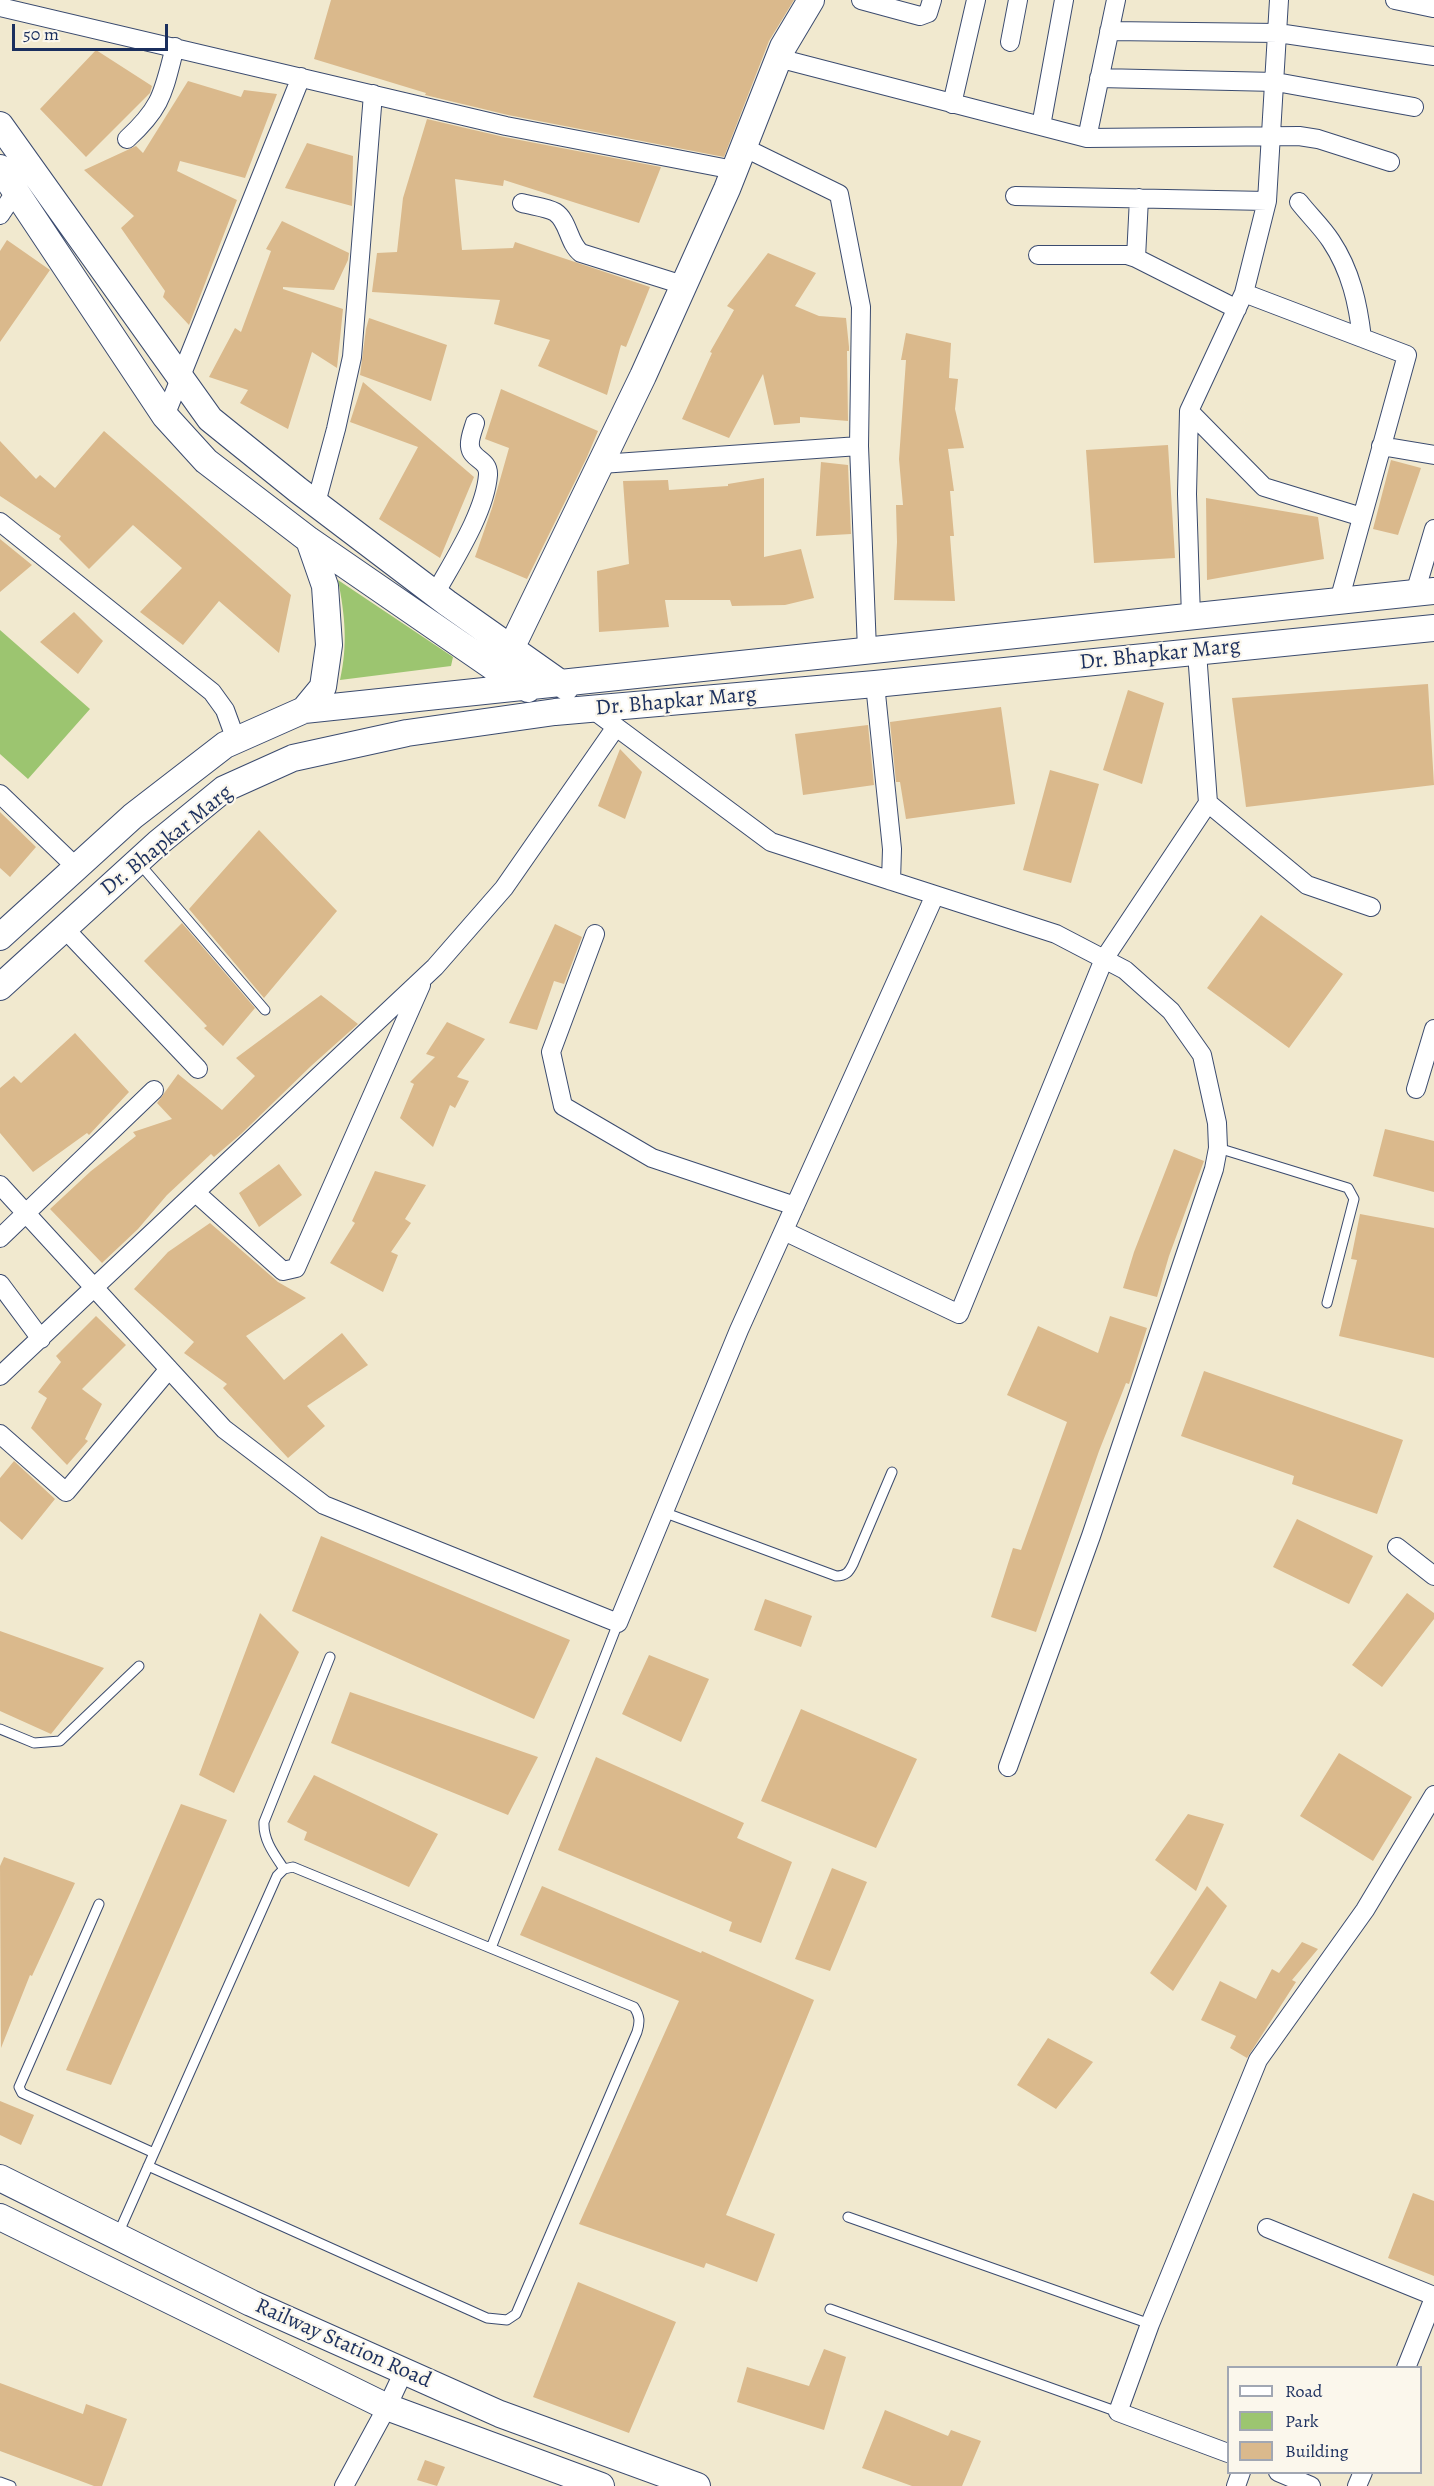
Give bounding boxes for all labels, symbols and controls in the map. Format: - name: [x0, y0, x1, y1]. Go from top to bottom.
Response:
- scale bar: [15, 12, 171, 50]
- text: 50 m: [23, 22, 59, 46]
- street label: Dr. Bhapkar Marg: [1078, 633, 1242, 677]
- street label: Dr. Bhapkar Marg: [594, 682, 758, 722]
- street label: Dr. Bhapkar Marg: [96, 780, 238, 902]
- street label: Railway Station Road: [251, 2293, 435, 2395]
- legend: [1227, 2366, 1422, 2474]
- text: Road: [1285, 2379, 1322, 2403]
- text: Park: [1285, 2409, 1319, 2433]
- text: Building: [1285, 2439, 1349, 2463]

